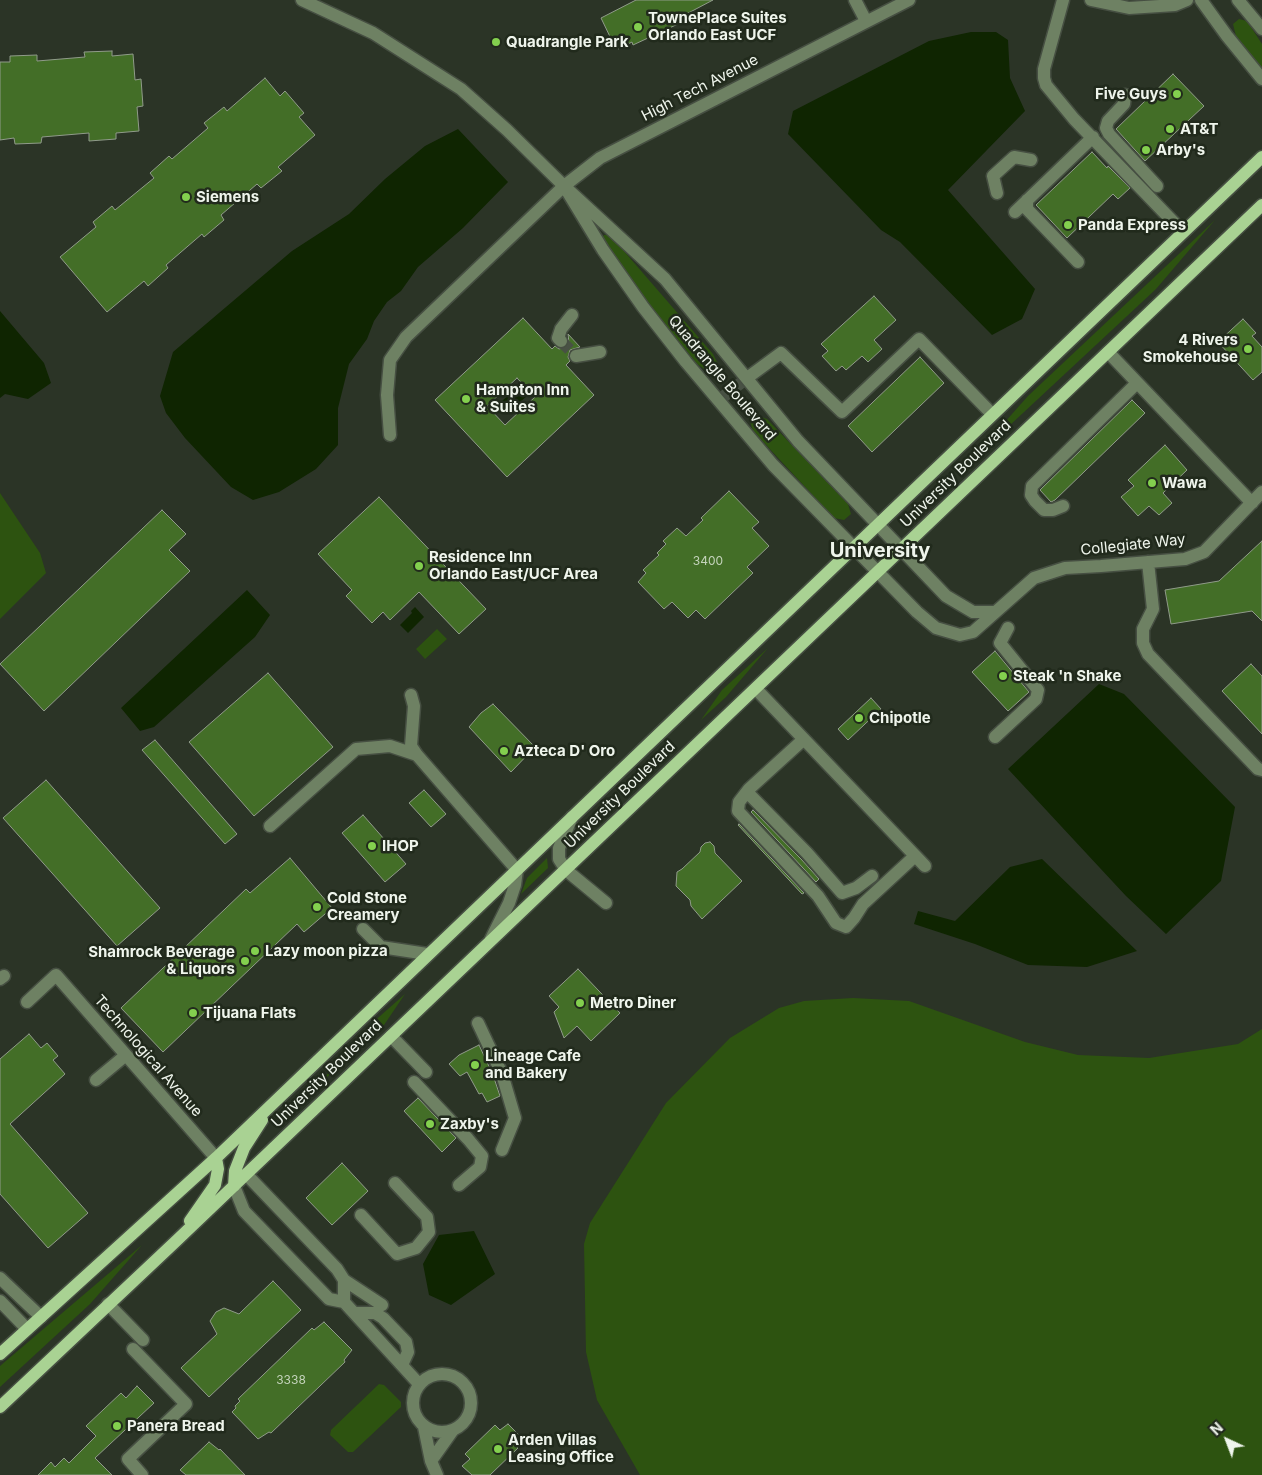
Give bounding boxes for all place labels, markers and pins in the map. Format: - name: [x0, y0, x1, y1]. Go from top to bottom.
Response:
- place label: TownePlace Suites Orlando East UCF: [648, 9, 787, 44]
- marker: TownePlace Suites Orlando East UCF: [632, 21, 644, 33]
- place label: Quadrangle Park: [506, 33, 628, 51]
- marker: Quadrangle Park: [490, 36, 502, 48]
- place label: Five Guys: [1095, 85, 1167, 103]
- marker: Five Guys: [1171, 88, 1183, 100]
- place label: AT&T: [1180, 120, 1219, 138]
- marker: AT&T: [1164, 123, 1176, 135]
- place label: Arby's: [1156, 141, 1205, 159]
- marker: Arby's: [1140, 144, 1152, 156]
- place label: Siemens: [196, 188, 259, 206]
- marker: Siemens: [180, 191, 192, 203]
- place label: Panda Express: [1078, 216, 1186, 234]
- marker: Panda Express: [1062, 219, 1074, 231]
- place label: 4 Rivers Smokehouse: [1143, 331, 1238, 366]
- marker: 4 Rivers Smokehouse: [1242, 343, 1254, 355]
- place label: Hampton Inn & Suites: [476, 381, 569, 416]
- marker: Hampton Inn & Suites: [460, 393, 472, 405]
- place label: Wawa: [1162, 474, 1207, 492]
- marker: Wawa: [1146, 477, 1158, 489]
- place label: Residence Inn Orlando East/UCF Area: [429, 548, 598, 583]
- marker: Residence Inn Orlando East/UCF Area: [413, 560, 425, 572]
- place label: Steak 'n Shake: [1013, 667, 1121, 685]
- marker: Steak 'n Shake: [997, 670, 1009, 682]
- place label: Chipotle: [869, 709, 931, 727]
- marker: Chipotle: [853, 712, 865, 724]
- place label: Azteca D' Oro: [514, 742, 615, 760]
- marker: Azteca D' Oro: [498, 745, 510, 757]
- place label: IHOP: [382, 837, 419, 855]
- marker: IHOP: [366, 840, 378, 852]
- place label: Cold Stone Creamery: [327, 889, 407, 924]
- marker: Cold Stone Creamery: [311, 901, 323, 913]
- place label: Lazy moon pizza: [265, 942, 388, 960]
- place label: Shamrock Beverage & Liquors: [88, 943, 235, 978]
- marker: Lazy moon pizza: [249, 945, 261, 957]
- marker: Shamrock Beverage & Liquors: [239, 955, 251, 967]
- place label: Metro Diner: [590, 994, 676, 1012]
- marker: Metro Diner: [574, 997, 586, 1009]
- place label: Tijuana Flats: [203, 1004, 296, 1022]
- marker: Tijuana Flats: [187, 1007, 199, 1019]
- place label: Lineage Cafe and Bakery: [485, 1047, 581, 1082]
- marker: Lineage Cafe and Bakery: [469, 1059, 481, 1071]
- place label: Zaxby's: [440, 1115, 499, 1133]
- marker: Zaxby's: [424, 1118, 436, 1130]
- place label: Panera Bread: [127, 1417, 225, 1435]
- marker: Panera Bread: [111, 1420, 123, 1432]
- place label: Arden Villas Leasing Office: [508, 1431, 614, 1466]
- marker: Arden Villas Leasing Office: [492, 1443, 504, 1455]

